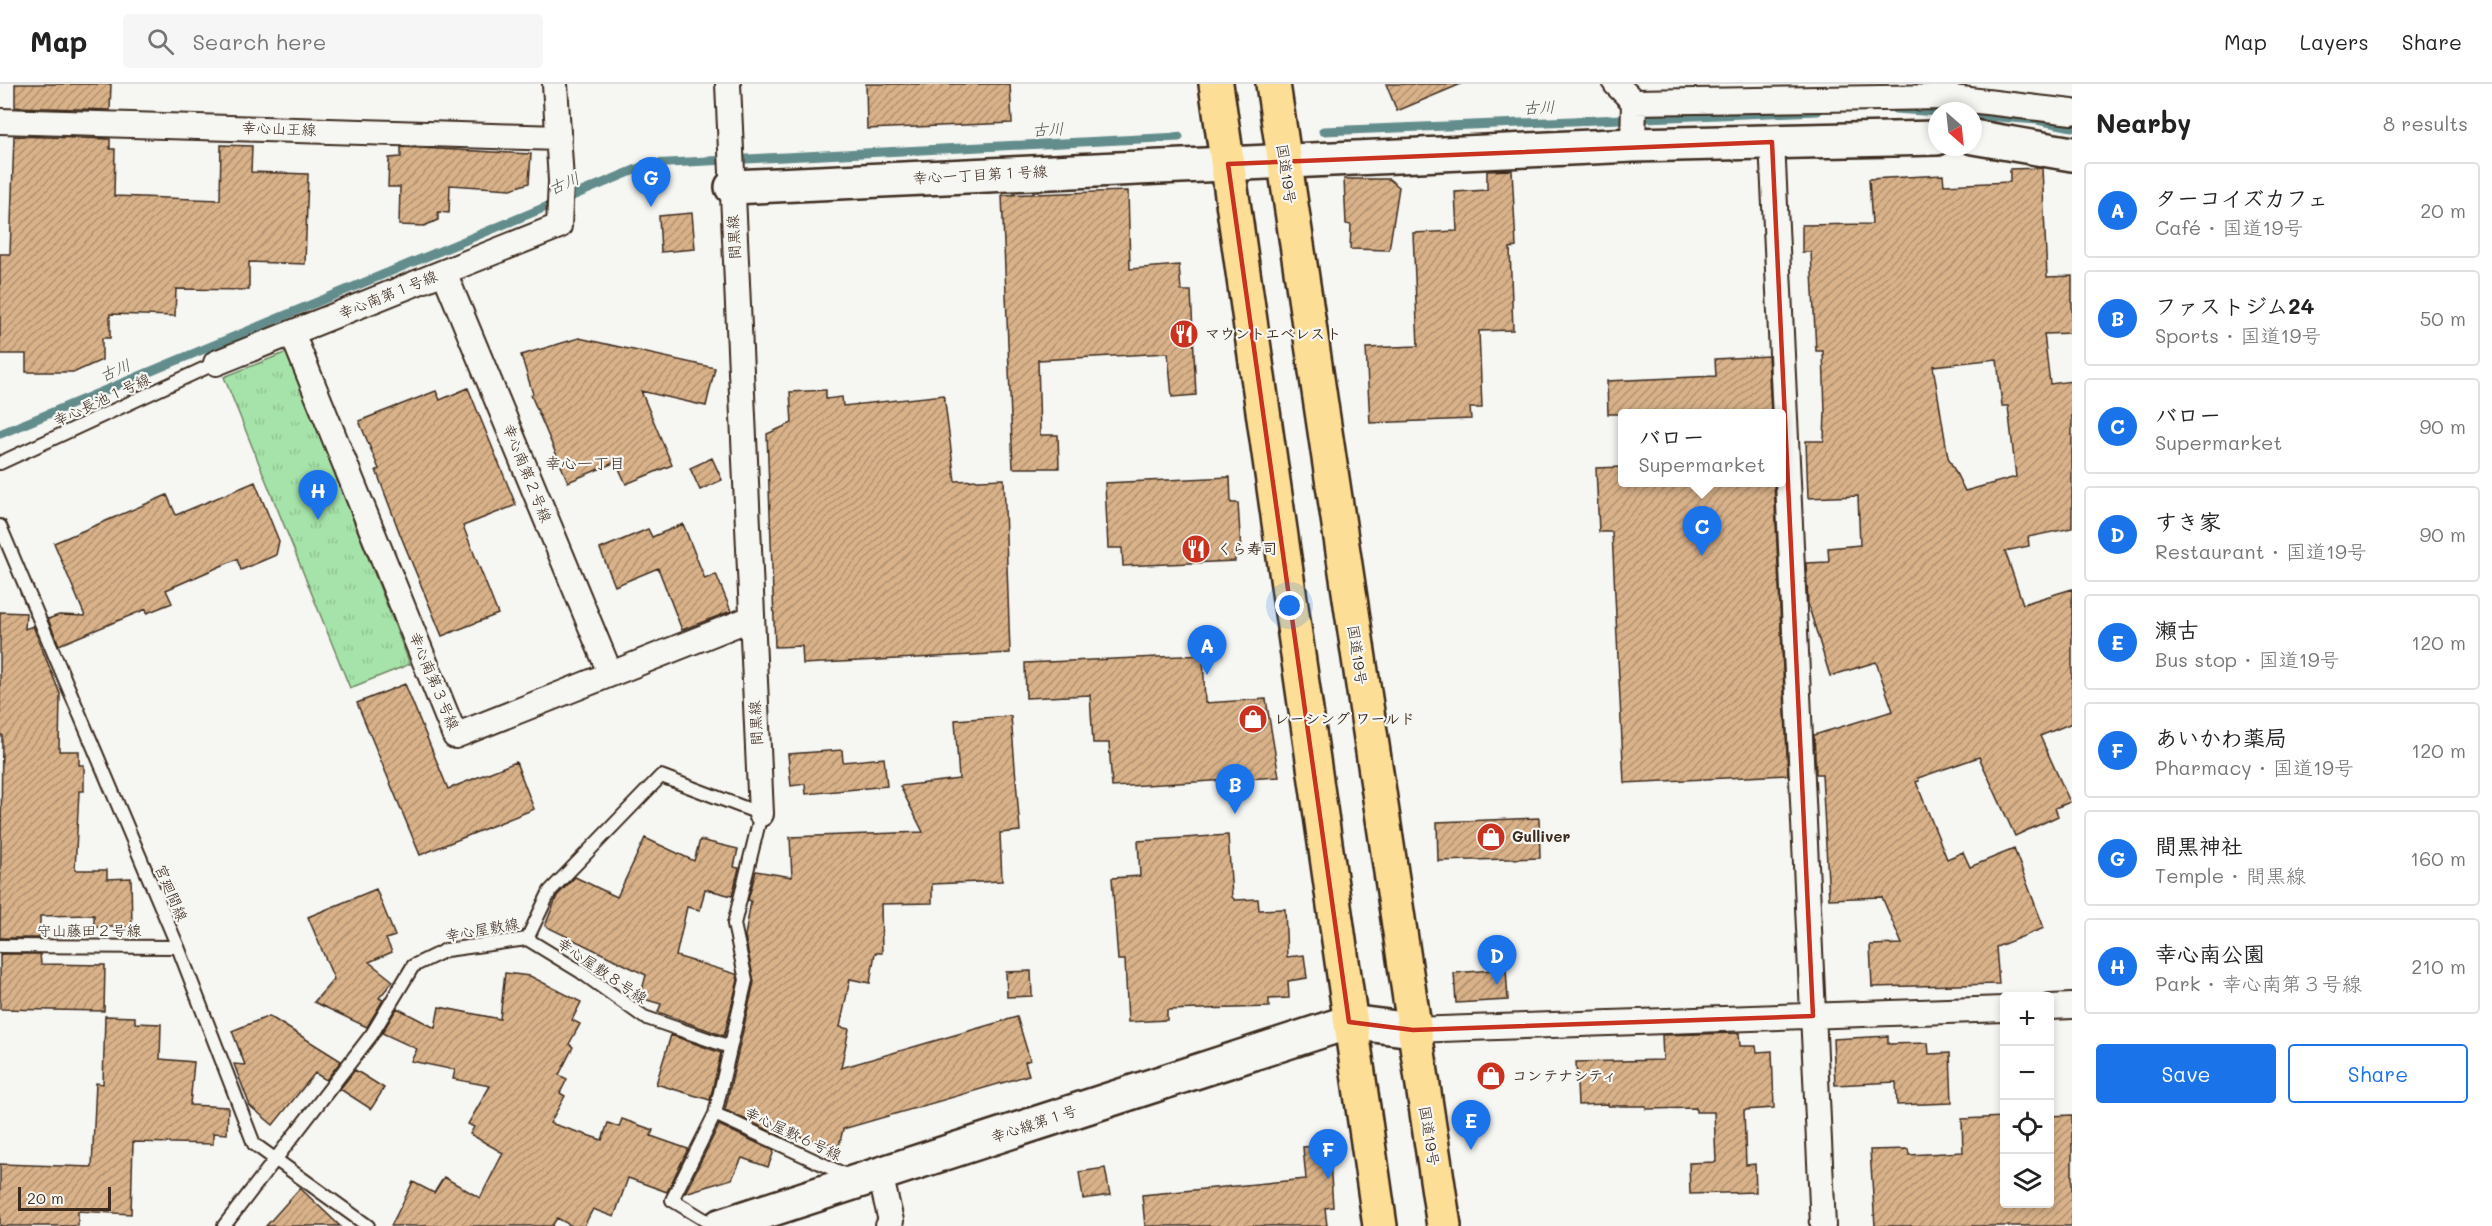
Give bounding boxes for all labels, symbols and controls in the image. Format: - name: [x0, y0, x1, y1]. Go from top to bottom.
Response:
- search box: [123, 14, 543, 68]
- text: Map: [30, 23, 87, 59]
- icon: search: [144, 25, 177, 58]
- text: Search here: [192, 27, 326, 56]
- text: Map: [2224, 28, 2267, 55]
- text: Layers: [2300, 28, 2369, 55]
- text: Share: [2402, 28, 2462, 55]
- water label: 古川: [1523, 95, 1555, 118]
- north arrow: [1928, 102, 1982, 156]
- text: Nearby: [2096, 106, 2191, 140]
- text: 8 results: [2383, 110, 2468, 136]
- street label: 幸心山王線: [241, 117, 317, 139]
- water label: 古川: [1031, 117, 1065, 140]
- street label: 国道19号: [1273, 142, 1301, 205]
- pin: G: [632, 158, 670, 207]
- street label: 幸心一丁目第１号線: [912, 160, 1048, 188]
- water label: 古川: [545, 167, 583, 198]
- text: ターコイズカフェ: [2155, 183, 2328, 212]
- text: A: [2111, 197, 2124, 223]
- text: 20 m: [2420, 197, 2466, 223]
- street label: 間黒線: [722, 214, 744, 260]
- text: Café · 国道19号: [2155, 214, 2303, 240]
- street label: 幸心南第１号線: [335, 265, 440, 323]
- text: ファストジム24: [2155, 291, 2315, 320]
- text: B: [2111, 305, 2124, 331]
- text: 50 m: [2420, 305, 2466, 331]
- restaurant icon: マウントエベレスト: [1168, 318, 1200, 350]
- text: Sports · 国道19号: [2155, 322, 2321, 348]
- place label: マウントエベレスト: [1205, 323, 1341, 343]
- water label: 古川: [96, 354, 134, 385]
- street label: 幸心長池１号線: [50, 368, 153, 430]
- text: バロー: [2155, 400, 2221, 429]
- popup: [1618, 409, 1786, 487]
- text: C: [2110, 413, 2125, 439]
- text: 90 m: [2420, 413, 2466, 439]
- street label: 幸心南第２号線: [499, 420, 557, 525]
- text: バロー: [1638, 422, 1704, 451]
- text: Supermarket: [2155, 429, 2282, 455]
- text: Supermarket: [1638, 451, 1766, 477]
- district label: 幸心一丁目: [545, 452, 625, 473]
- pin: H: [298, 470, 338, 520]
- pin: C: [1682, 506, 1722, 556]
- text: すき家: [2155, 507, 2221, 536]
- text: D: [2110, 521, 2125, 547]
- text: 90 m: [2420, 521, 2466, 547]
- restaurant icon: くら寿司: [1180, 533, 1212, 565]
- place label: くら寿司: [1217, 538, 1277, 558]
- text: Restaurant · 国道19号: [2155, 538, 2367, 564]
- your location: [1275, 591, 1304, 620]
- text: 瀬古: [2155, 615, 2199, 644]
- street label: 国道19号: [1344, 623, 1372, 686]
- pin: A: [1188, 626, 1226, 675]
- street label: 幸心南第３号線: [405, 628, 465, 733]
- text: E: [2111, 629, 2124, 655]
- text: 120 m: [2411, 629, 2466, 655]
- text: Bus stop · 国道19号: [2155, 646, 2339, 672]
- street label: 間黒線: [744, 700, 766, 746]
- shop icon: レーシング ワールド: [1237, 703, 1269, 735]
- place label: レーシング ワールド: [1274, 708, 1415, 728]
- text: あいかわ薬局: [2155, 723, 2287, 752]
- text: F: [2111, 737, 2124, 763]
- text: 120 m: [2411, 737, 2466, 763]
- text: Pharmacy · 国道19号: [2155, 754, 2354, 780]
- pin: B: [1216, 764, 1254, 814]
- shop icon: Gulliver: [1475, 821, 1507, 853]
- place label: Gulliver: [1512, 826, 1570, 846]
- text: 間黒神社: [2155, 831, 2243, 860]
- text: G: [2110, 845, 2125, 871]
- text: 160 m: [2410, 845, 2466, 871]
- street label: 宮廻間線: [151, 861, 193, 924]
- text: Temple · 間黒線: [2155, 862, 2306, 888]
- street label: 幸心屋敷線: [443, 913, 521, 945]
- street label: 守山藤田２号線: [36, 920, 142, 940]
- street label: 幸心屋敷８号線: [553, 933, 652, 1008]
- pin: D: [1478, 936, 1516, 985]
- text: 幸心南公園: [2155, 939, 2265, 968]
- text: H: [2109, 953, 2126, 979]
- text: 210 m: [2411, 953, 2466, 979]
- text: Park · 幸心南第３号線: [2155, 970, 2362, 996]
- map controls: [2000, 992, 2054, 1208]
- button: +: [2000, 992, 2054, 1046]
- button: Save: [2096, 1044, 2276, 1103]
- button: Share: [2288, 1044, 2468, 1103]
- button: −: [2000, 1046, 2054, 1100]
- shop icon: コンテナシティ: [1475, 1060, 1507, 1092]
- place label: コンテナシティ: [1512, 1065, 1617, 1085]
- street label: 幸心線第１号: [988, 1100, 1080, 1146]
- pin: E: [1452, 1100, 1490, 1150]
- button: locate: [2000, 1100, 2054, 1154]
- street label: 幸心屋敷６号線: [742, 1102, 845, 1164]
- street label: 国道19号: [1415, 1104, 1445, 1167]
- pin: F: [1308, 1130, 1348, 1179]
- button: layers: [2000, 1154, 2054, 1208]
- scale bar: [18, 1184, 111, 1212]
- text: 20 m: [27, 1187, 64, 1208]

